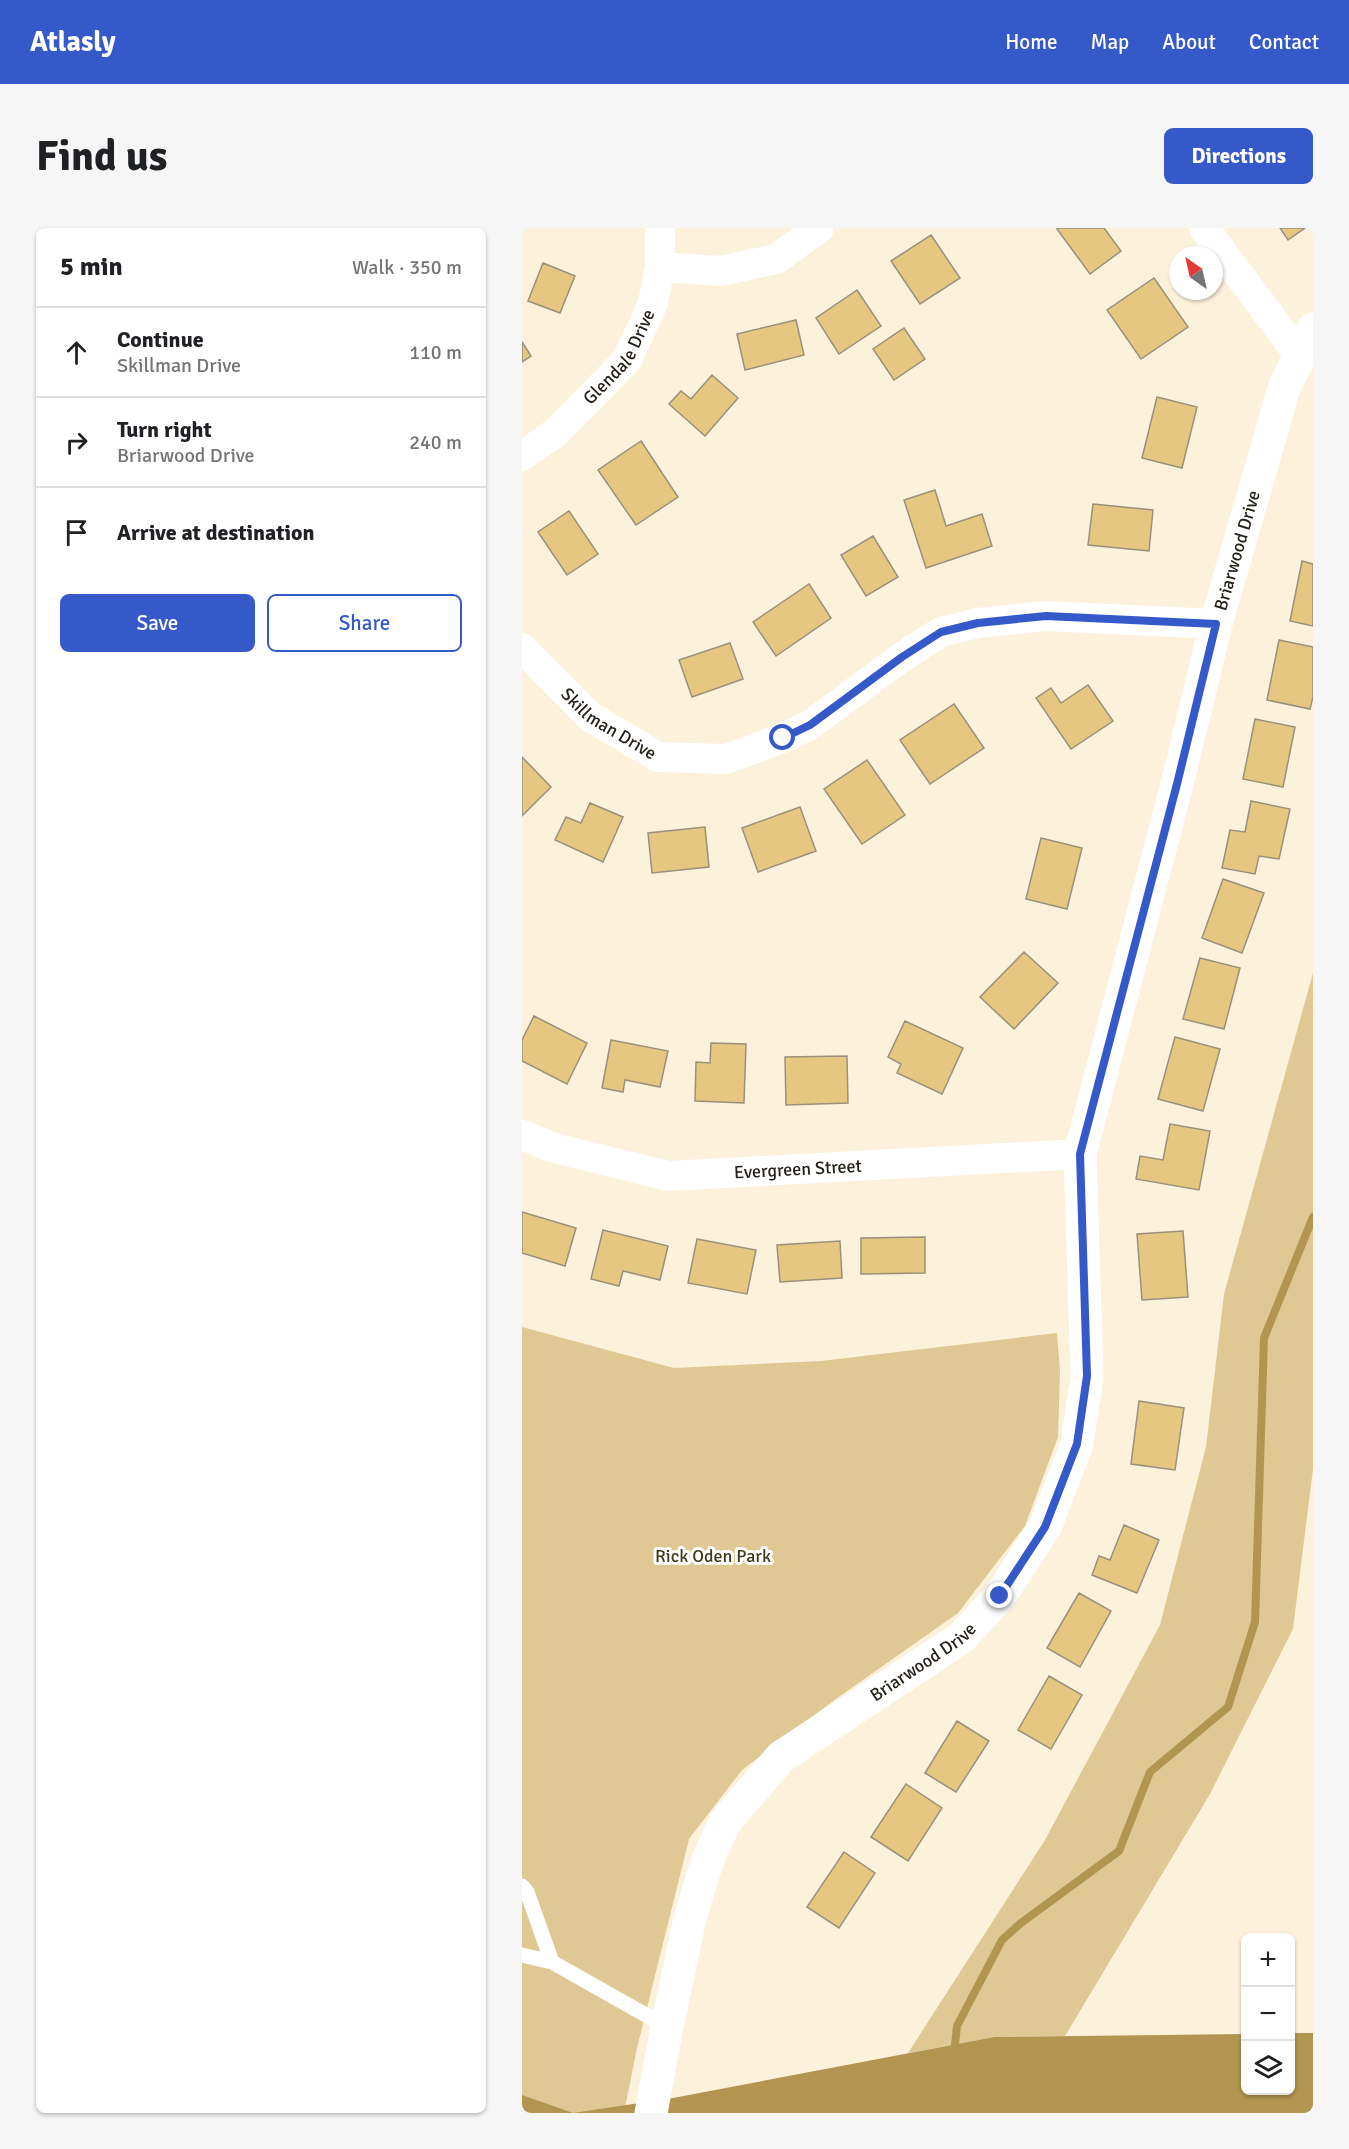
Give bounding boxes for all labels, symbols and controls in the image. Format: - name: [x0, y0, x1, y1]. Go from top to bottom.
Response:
- text: Atlasly: [30, 25, 116, 59]
- text: Home: [1005, 29, 1058, 55]
- text: Map: [1091, 29, 1129, 55]
- text: About: [1162, 29, 1216, 55]
- text: Contact: [1249, 29, 1319, 55]
- button: Directions: [1164, 128, 1313, 184]
- text: Find us: [36, 131, 167, 182]
- north arrow: [1169, 246, 1223, 300]
- text: 5 min: [60, 251, 123, 283]
- text: Walk · 350 m: [352, 255, 462, 280]
- street label: Glendale Drive: [578, 306, 660, 409]
- text: Continue: [117, 326, 204, 353]
- icon: ahead: [60, 336, 93, 369]
- text: 110 m: [409, 340, 462, 365]
- text: Skillman Drive: [117, 353, 241, 378]
- text: Turn right: [117, 416, 212, 443]
- icon: right: [60, 426, 93, 459]
- text: 240 m: [409, 430, 462, 455]
- text: Briarwood Drive: [117, 443, 255, 468]
- street label: Briarwood Drive: [1209, 488, 1265, 613]
- icon: arrive: [60, 516, 93, 549]
- text: Arrive at destination: [117, 519, 314, 546]
- button: Save: [60, 594, 255, 652]
- button: Share: [267, 594, 462, 652]
- street label: Skillman Drive: [556, 683, 660, 765]
- route start: [769, 724, 795, 750]
- street label: Evergreen Street: [733, 1155, 862, 1183]
- park label: Rick Oden Park: [655, 1545, 771, 1567]
- route end: [986, 1582, 1012, 1608]
- street label: Briarwood Drive: [866, 1618, 981, 1706]
- map controls: [1241, 1933, 1295, 2095]
- button: +: [1241, 1933, 1295, 1987]
- button: −: [1241, 1987, 1295, 2041]
- button: layers: [1241, 2041, 1295, 2095]

